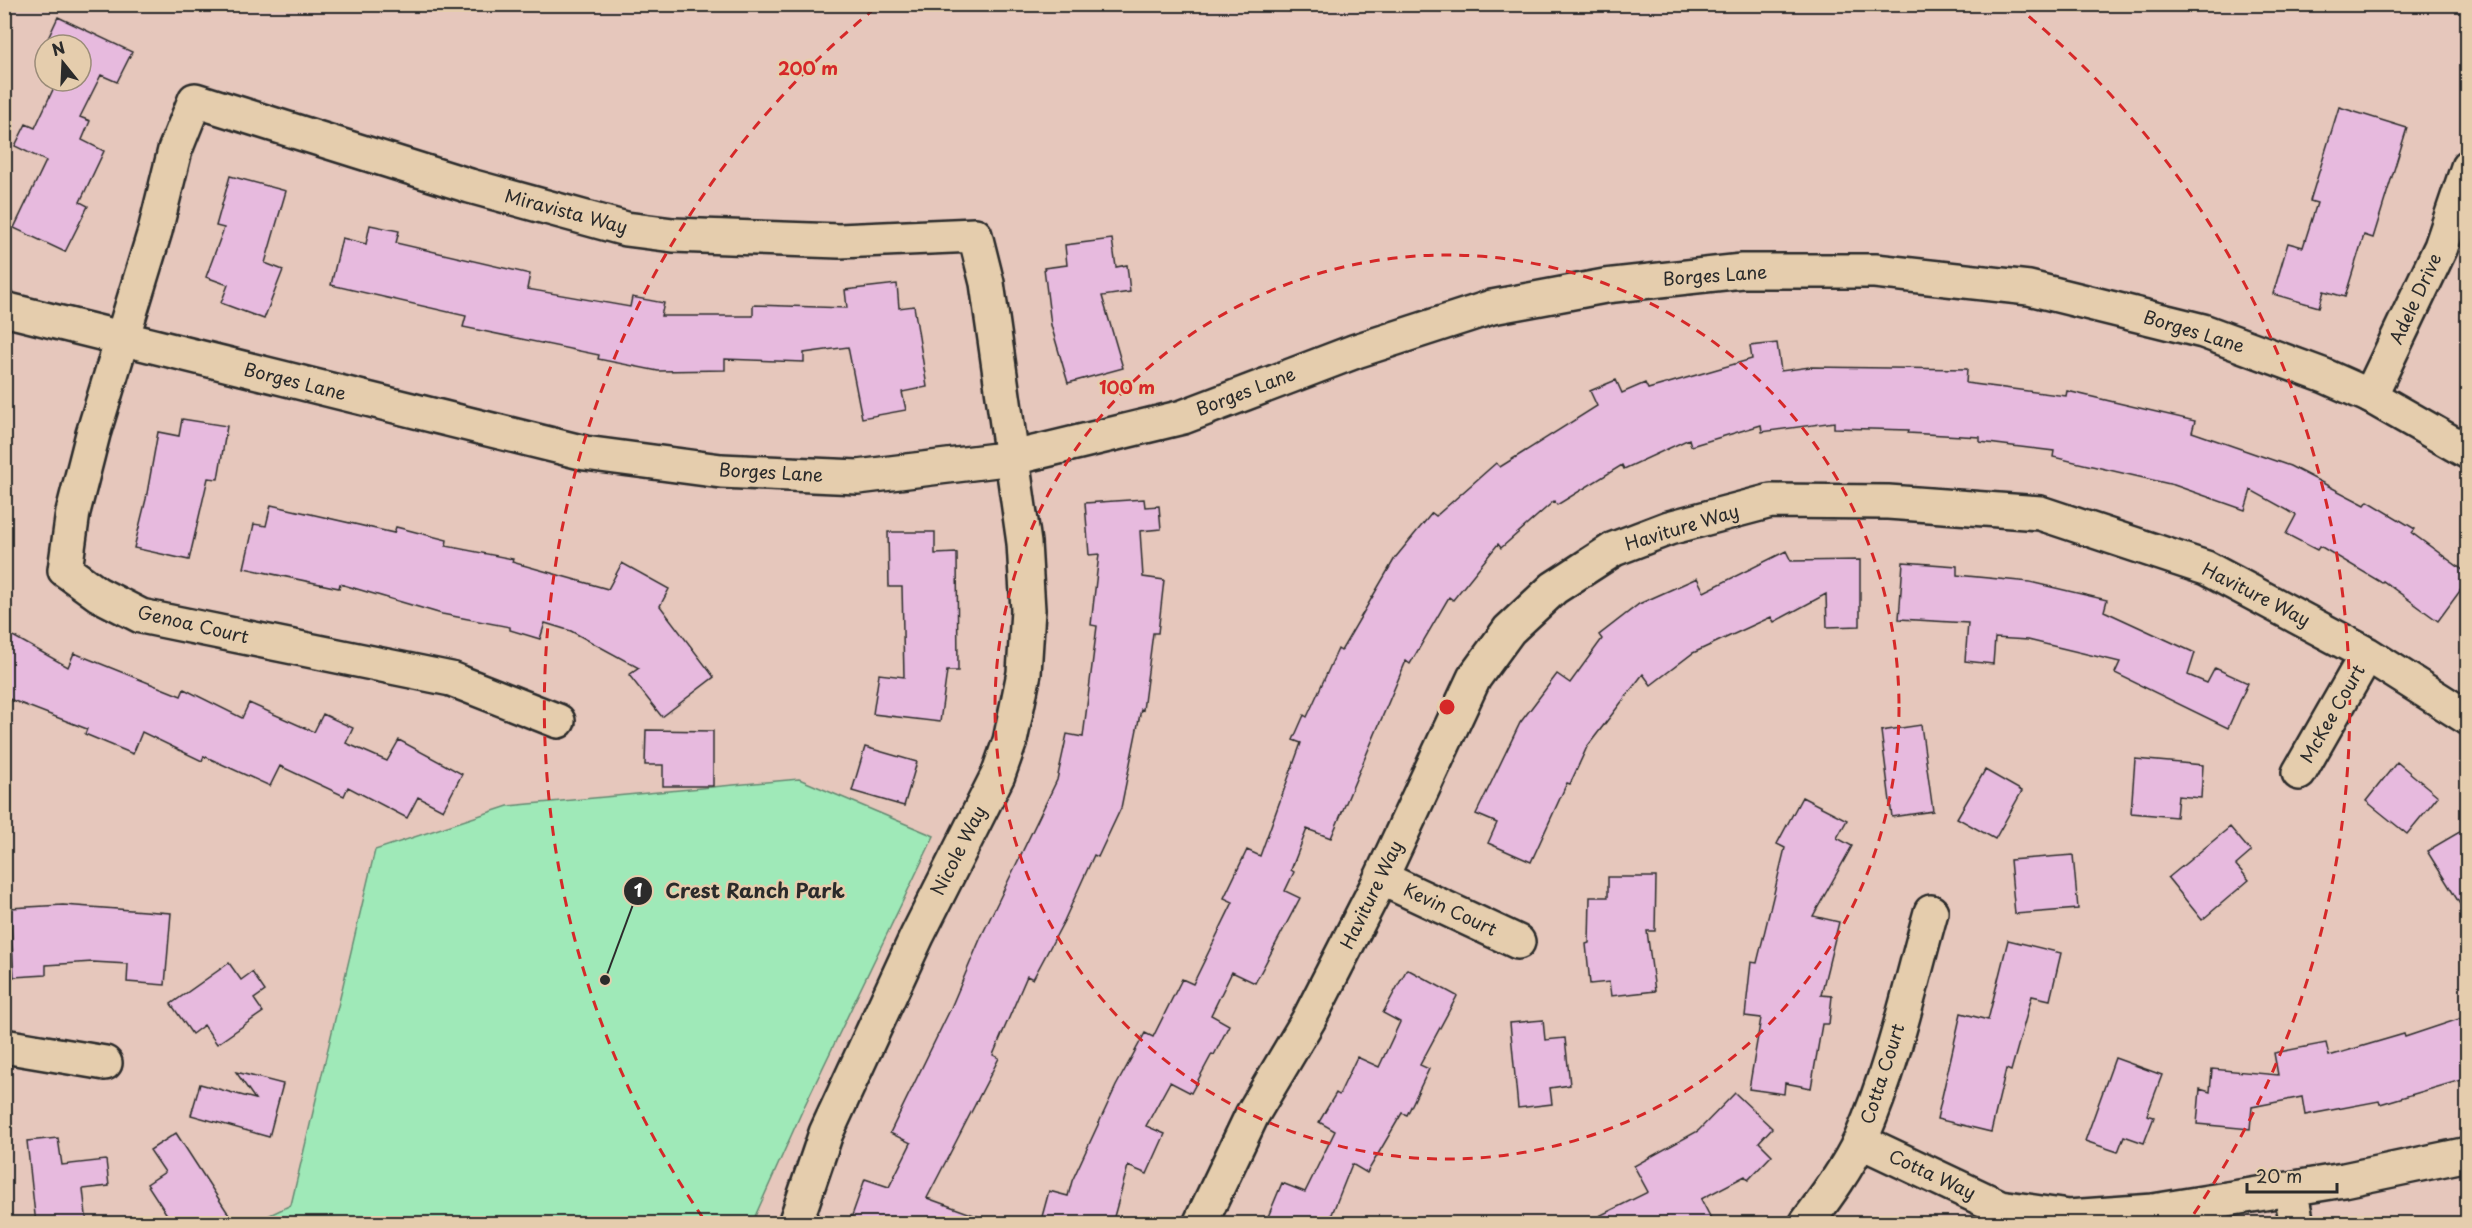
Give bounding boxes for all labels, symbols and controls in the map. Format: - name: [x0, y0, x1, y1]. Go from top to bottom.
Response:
- north arrow: [33, 33, 93, 93]
- text: N: [48, 34, 68, 61]
- text: 200 m: [778, 54, 838, 81]
- street label: Miravista Way: [502, 181, 631, 240]
- street label: Adele Drive: [2382, 248, 2448, 348]
- street label: Borges Lane: [1662, 257, 1768, 292]
- street label: Borges Lane: [2140, 302, 2248, 359]
- street label: Borges Lane: [241, 355, 349, 406]
- street label: Borges Lane: [1192, 359, 1299, 422]
- text: 100 m: [1099, 373, 1155, 400]
- street label: Borges Lane: [718, 455, 824, 488]
- street label: Haviture Way: [1621, 496, 1742, 557]
- street label: Haviture Way: [2198, 555, 2315, 633]
- street label: Genoa Court: [135, 598, 252, 649]
- street label: McKee Court: [2292, 659, 2371, 768]
- centre of rings: [1437, 697, 1457, 717]
- street label: Nicole Way: [923, 801, 992, 900]
- street label: Haviture Way: [1333, 835, 1409, 953]
- callout: Crest Ranch Park: [623, 872, 856, 910]
- text: Crest Ranch Park: [665, 875, 845, 905]
- street label: Kevin Court: [1399, 875, 1502, 942]
- text: 1: [634, 876, 643, 903]
- street label: Cotta Court: [1853, 1020, 1911, 1127]
- street label: Cotta Way: [1885, 1142, 1981, 1206]
- scale bar: [2247, 1156, 2337, 1194]
- text: 20 m: [2256, 1162, 2302, 1189]

